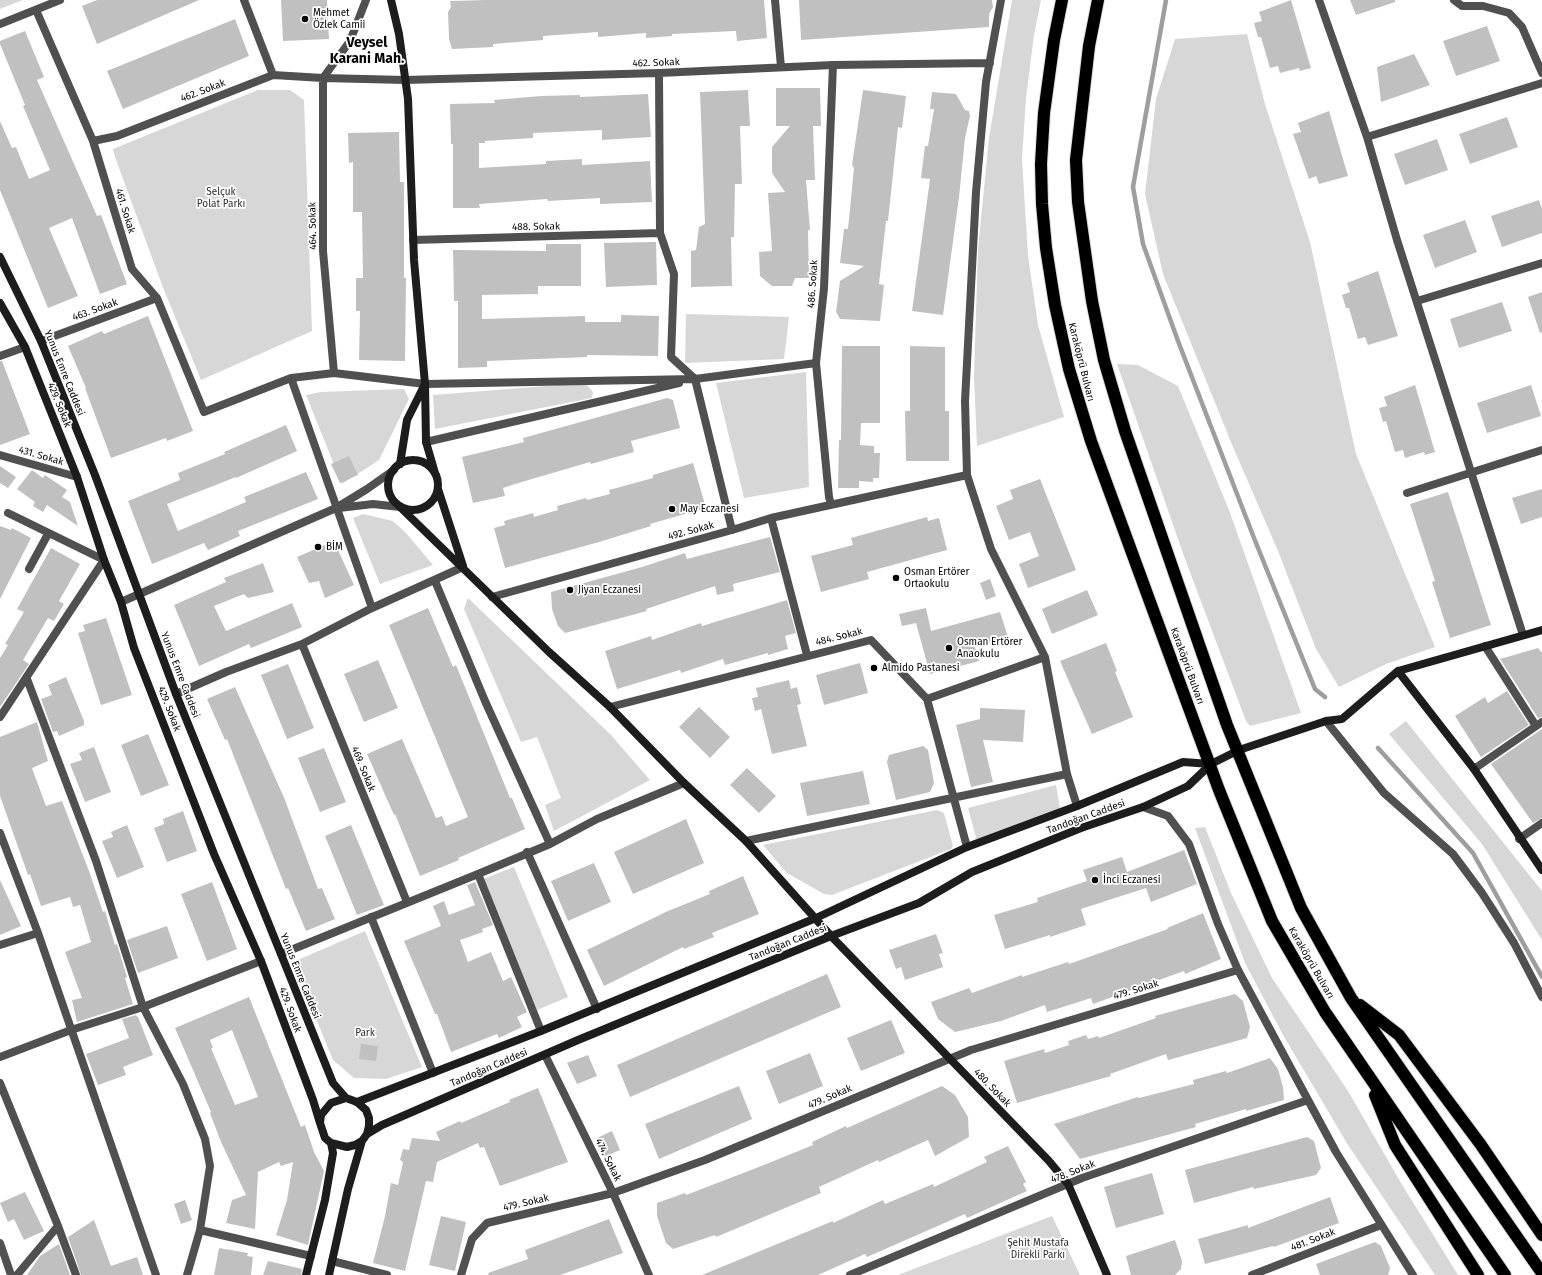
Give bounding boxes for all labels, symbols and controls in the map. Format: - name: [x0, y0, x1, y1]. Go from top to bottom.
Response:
- place label: Mehmet Özlek Camii: [313, 7, 365, 30]
- marker: Mehmet Özlek Camii: [300, 14, 310, 24]
- district label: Veysel Karani Mah.: [330, 35, 404, 68]
- street label: 462. Sokak: [632, 56, 680, 70]
- street label: 462. Sokak: [179, 77, 227, 105]
- park label: Selçuk Polat Parkı: [197, 186, 245, 210]
- street label: 461. Sokak: [112, 187, 138, 235]
- street label: 464. Sokak: [307, 202, 319, 250]
- street label: 488. Sokak: [512, 221, 560, 233]
- street label: 486. Sokak: [805, 260, 821, 308]
- street label: 463. Sokak: [71, 296, 119, 324]
- street label: Karaköprü Bulvarı: [1065, 321, 1097, 403]
- street label: Yunus Emre Caddesi: [41, 328, 87, 418]
- street label: 429. Sokak: [45, 381, 73, 429]
- street label: 431. Sokak: [17, 444, 65, 468]
- place label: May Eczanesi: [680, 503, 739, 515]
- marker: May Eczanesi: [667, 504, 677, 514]
- street label: 492. Sokak: [667, 519, 715, 543]
- place label: BİM: [326, 541, 343, 553]
- marker: BİM: [313, 542, 323, 552]
- place label: Osman Ertörer Ortaokulu: [904, 566, 969, 590]
- marker: Osman Ertörer Ortaokulu: [891, 573, 901, 583]
- place label: Jiyan Eczanesi: [578, 584, 641, 596]
- marker: Jiyan Eczanesi: [565, 585, 575, 595]
- street label: 484. Sokak: [814, 625, 864, 649]
- street label: Karaköprü Bulvarı: [1168, 626, 1206, 706]
- street label: Yunus Emre Caddesi: [158, 630, 202, 720]
- place label: Osman Ertörer Anaokulu: [957, 636, 1022, 660]
- marker: Osman Ertörer Anaokulu: [944, 643, 954, 653]
- place label: Almido Pastanesi: [882, 662, 960, 674]
- marker: Almido Pastanesi: [869, 663, 879, 673]
- street label: 429. Sokak: [155, 685, 183, 733]
- street label: 469. Sokak: [349, 745, 377, 793]
- street label: Tandoğan Caddesi: [1045, 797, 1127, 837]
- place label: İnci Eczanesi: [1103, 874, 1160, 886]
- marker: İnci Eczanesi: [1090, 875, 1100, 885]
- street label: Tandoğan Caddesi: [747, 922, 829, 964]
- street label: Karaköprü Bulvarı: [1286, 925, 1336, 1001]
- street label: Yunus Emre Caddesi: [277, 931, 323, 1021]
- street label: 479. Sokak: [1112, 977, 1160, 1003]
- street label: 429. Sokak: [276, 986, 304, 1034]
- park label: Park: [355, 1027, 375, 1039]
- street label: Tandoğan Caddesi: [449, 1046, 529, 1090]
- street label: 480. Sokak: [971, 1066, 1013, 1110]
- street label: 479. Sokak: [806, 1082, 854, 1112]
- street label: 474. Sokak: [592, 1137, 624, 1183]
- street label: 478. Sokak: [1049, 1158, 1097, 1186]
- street label: 479. Sokak: [502, 1192, 550, 1214]
- street label: 481. Sokak: [1289, 1226, 1337, 1254]
- park label: Şehit Mustafa Direkli Parkı: [1007, 1237, 1069, 1260]

